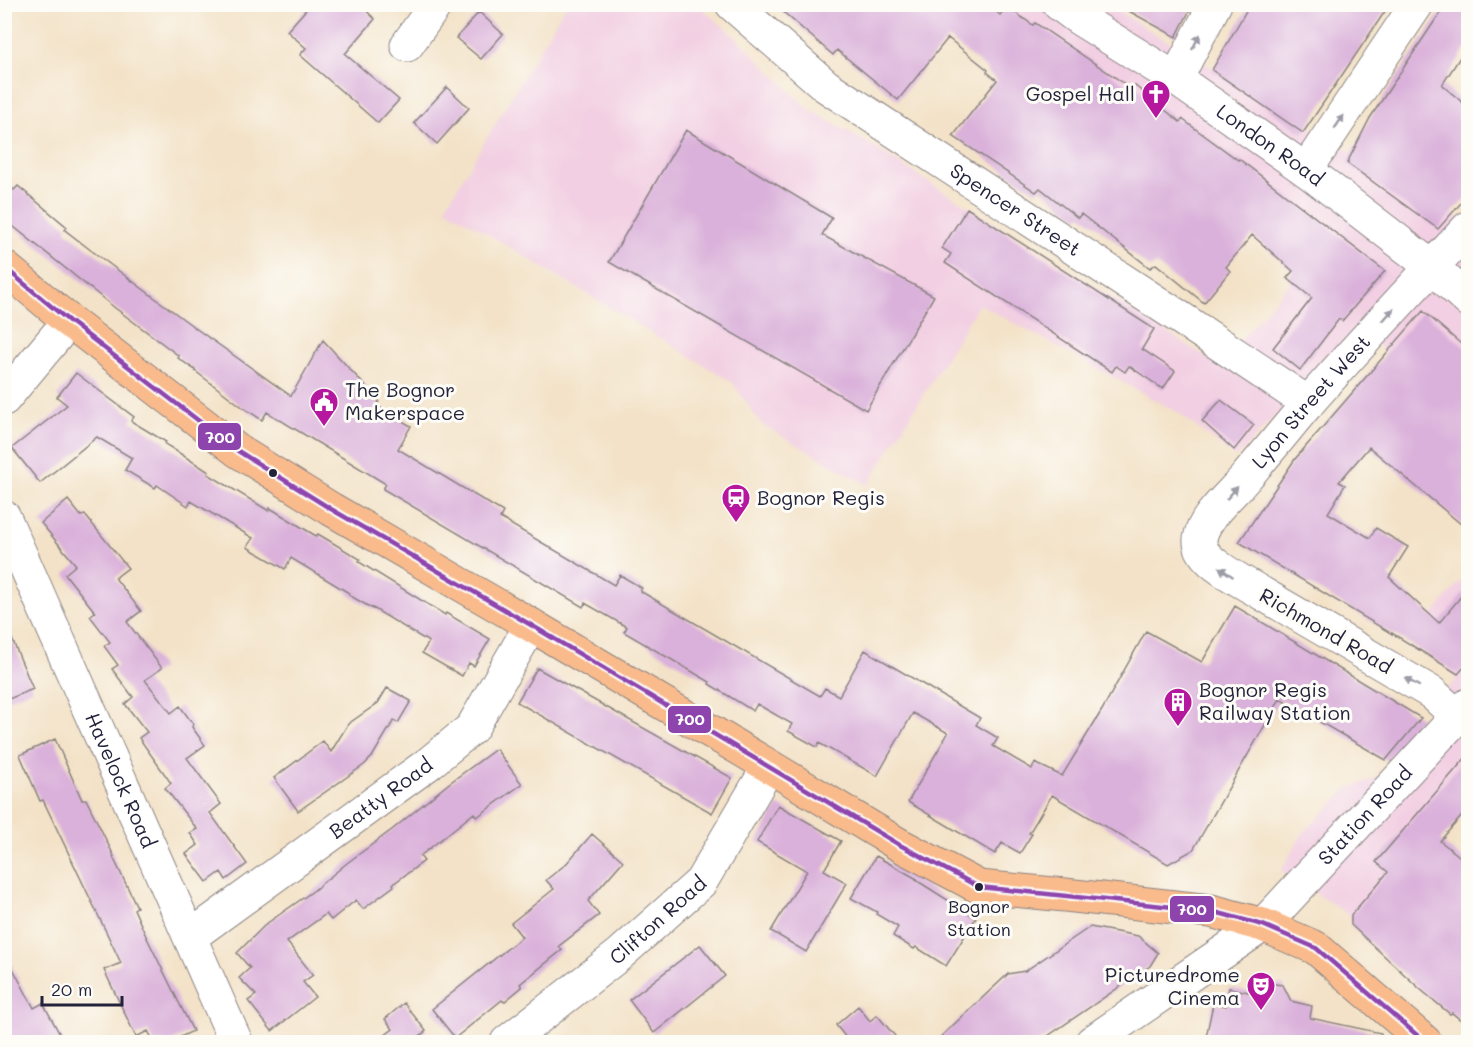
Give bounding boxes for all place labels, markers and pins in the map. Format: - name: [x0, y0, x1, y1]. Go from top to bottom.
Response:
- church icon: Gospel Hall: [1140, 78, 1172, 120]
- place label: Gospel Hall: [1026, 80, 1135, 106]
- place label: The Bognor Makerspace: [345, 376, 465, 425]
- public building icon: The Bognor Makerspace: [308, 386, 340, 428]
- unlabelled marker: [267, 467, 279, 479]
- station icon: Bognor Regis: [720, 482, 752, 524]
- place label: Bognor Regis: [757, 484, 885, 510]
- place label: Bognor Regis Railway Station: [1199, 676, 1351, 725]
- building icon: Bognor Regis Railway Station: [1162, 686, 1194, 728]
- marker: Bognor Station: [973, 881, 985, 893]
- place label: Bognor Station: [947, 894, 1011, 941]
- place label: Picturedrome Cinema: [1105, 961, 1240, 1010]
- theatre icon: Picturedrome Cinema: [1245, 970, 1277, 1012]

